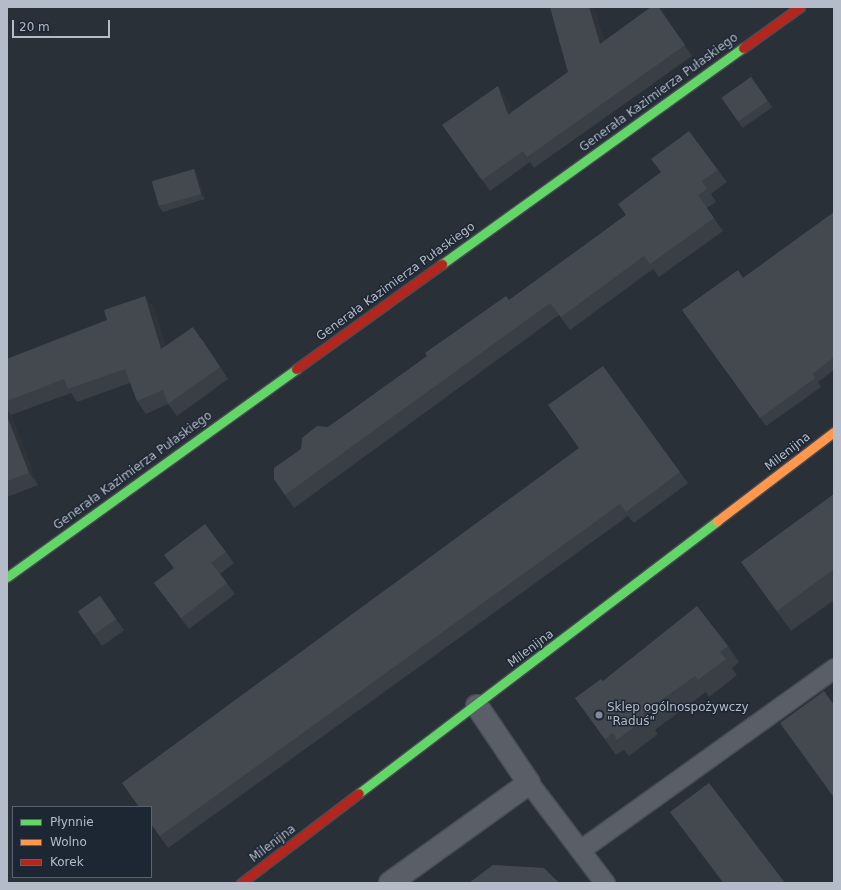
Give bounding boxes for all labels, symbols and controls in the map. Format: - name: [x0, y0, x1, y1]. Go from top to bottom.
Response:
- scale bar: [14, 12, 112, 38]
- text: 20 m: [19, 20, 50, 34]
- street label: Generała Kazimierza Pułaskiego: [577, 31, 741, 155]
- street label: Generała Kazimierza Pułaskiego: [314, 220, 478, 344]
- street label: Generała Kazimierza Pułaskiego: [51, 409, 215, 533]
- street label: Milenijna: [762, 430, 814, 474]
- street label: Milenijna: [505, 627, 557, 671]
- place label: Sklep ogólnospożywczy "Raduś": [607, 701, 749, 729]
- marker: Sklep ogólnospożywczy "Raduś": [594, 710, 604, 720]
- legend: [12, 806, 152, 878]
- text: Płynnie: [50, 815, 94, 829]
- street label: Milenijna: [247, 822, 299, 866]
- text: Wolno: [50, 835, 87, 849]
- text: Korek: [50, 855, 84, 869]

